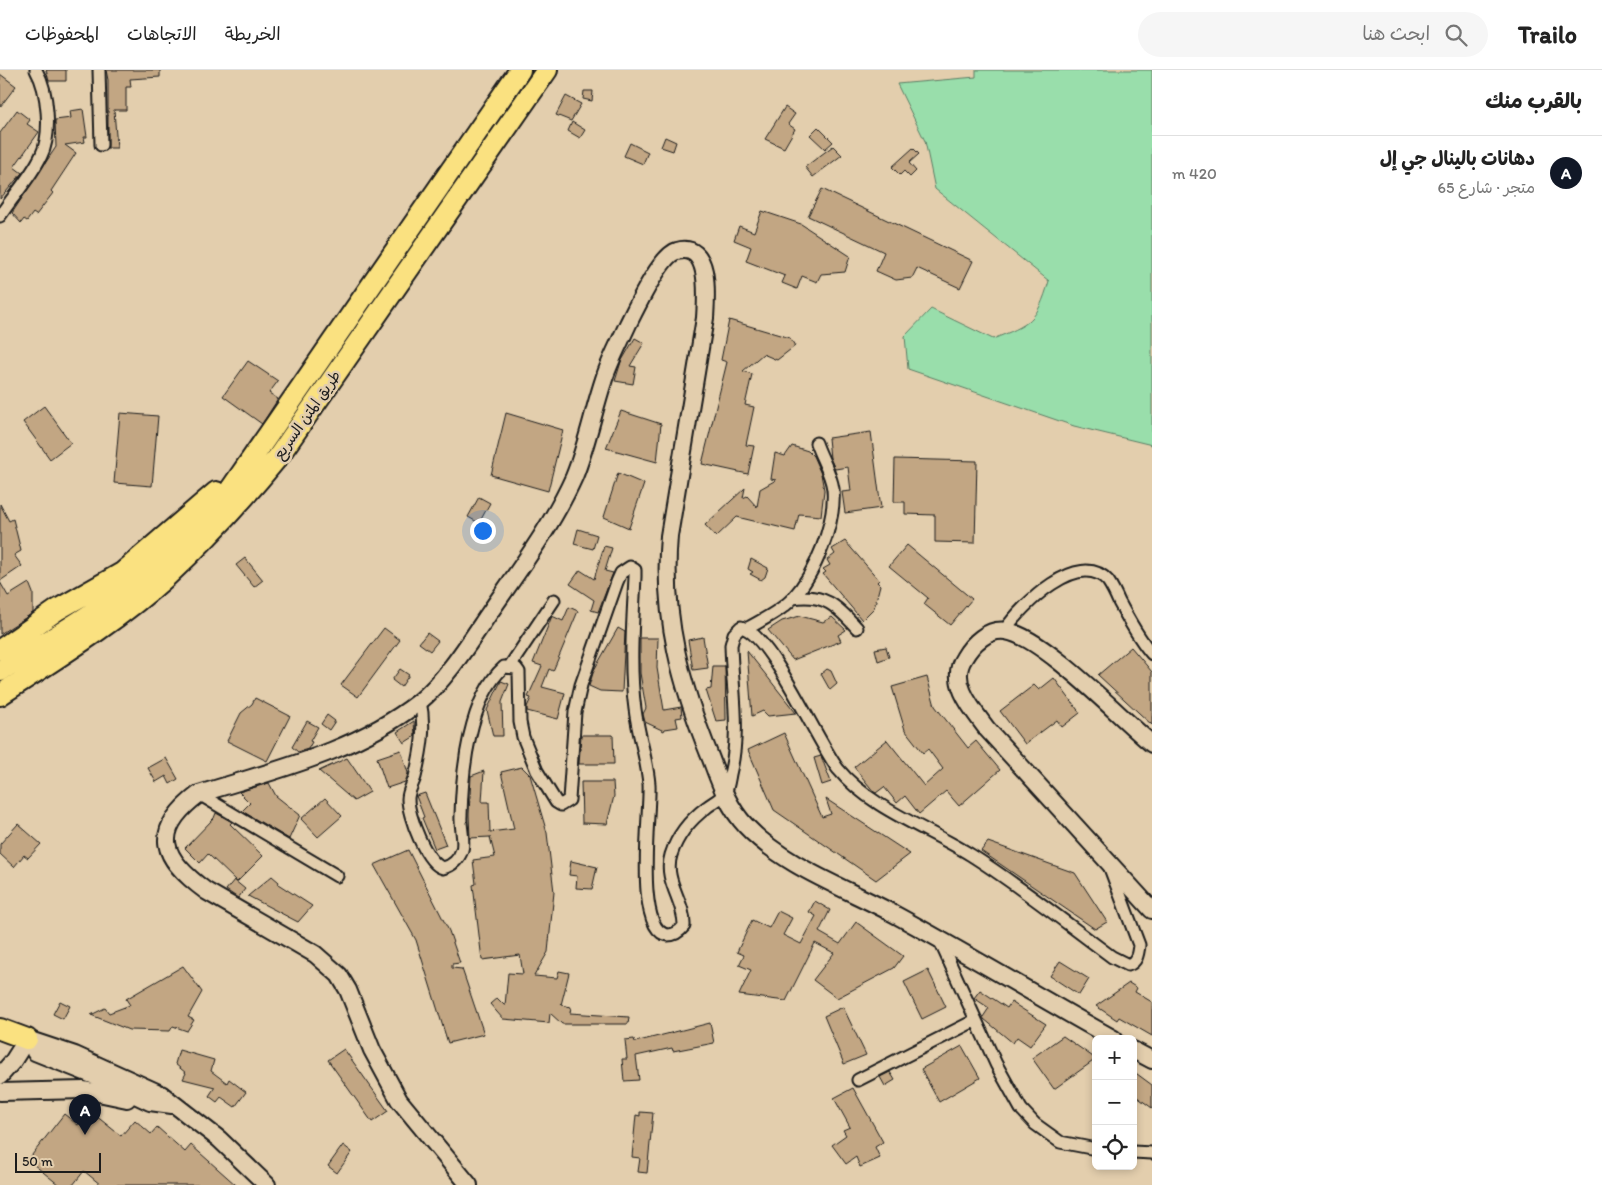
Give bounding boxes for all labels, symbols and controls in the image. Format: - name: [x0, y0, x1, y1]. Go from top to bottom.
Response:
- search box: [1138, 12, 1488, 57]
- text: Trailo: [1518, 20, 1577, 49]
- icon: search: [1442, 21, 1470, 49]
- text: ابحث هنا: [1362, 22, 1430, 45]
- text: المحفوظات: [25, 23, 99, 45]
- text: الاتجاهات: [127, 23, 197, 45]
- text: الخريطة: [225, 23, 281, 45]
- text: بالقرب منك: [1485, 88, 1582, 113]
- text: دهانات بالينال جي إل: [1380, 147, 1535, 170]
- text: 420 m: [1172, 164, 1217, 183]
- text: A: [1561, 164, 1571, 183]
- text: متجر · شارع 65: [1438, 178, 1535, 197]
- street label: طريق المتن السريع: [270, 367, 346, 464]
- your location: [470, 518, 496, 544]
- map controls: [1092, 1035, 1137, 1170]
- button: +: [1092, 1035, 1137, 1080]
- button: −: [1092, 1080, 1137, 1125]
- pin: A: [69, 1094, 101, 1135]
- button: locate: [1092, 1125, 1137, 1170]
- scale bar: [15, 1150, 101, 1173]
- text: 50 m: [22, 1153, 53, 1170]

